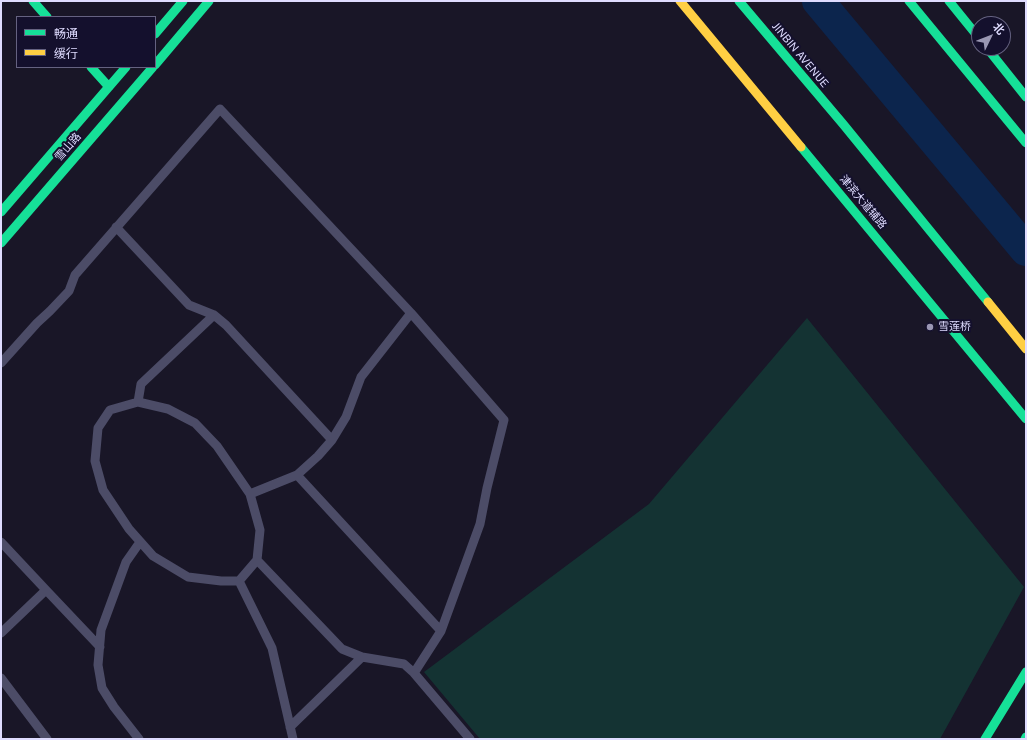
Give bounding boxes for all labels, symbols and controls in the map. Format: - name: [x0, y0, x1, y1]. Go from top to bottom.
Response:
- legend: [16, 16, 156, 68]
- north arrow: [971, 16, 1011, 56]
- street label: JINBIN AVENUE: [769, 20, 831, 90]
- text: 北: [991, 20, 1007, 37]
- text: 畅通: [54, 27, 78, 41]
- text: 缓行: [54, 47, 78, 61]
- street label: 雪山路: [52, 130, 84, 164]
- street label: 津滨大道辅路: [837, 172, 889, 232]
- place label: 雪莲桥: [938, 320, 971, 334]
- marker: 雪莲桥: [925, 322, 935, 332]

